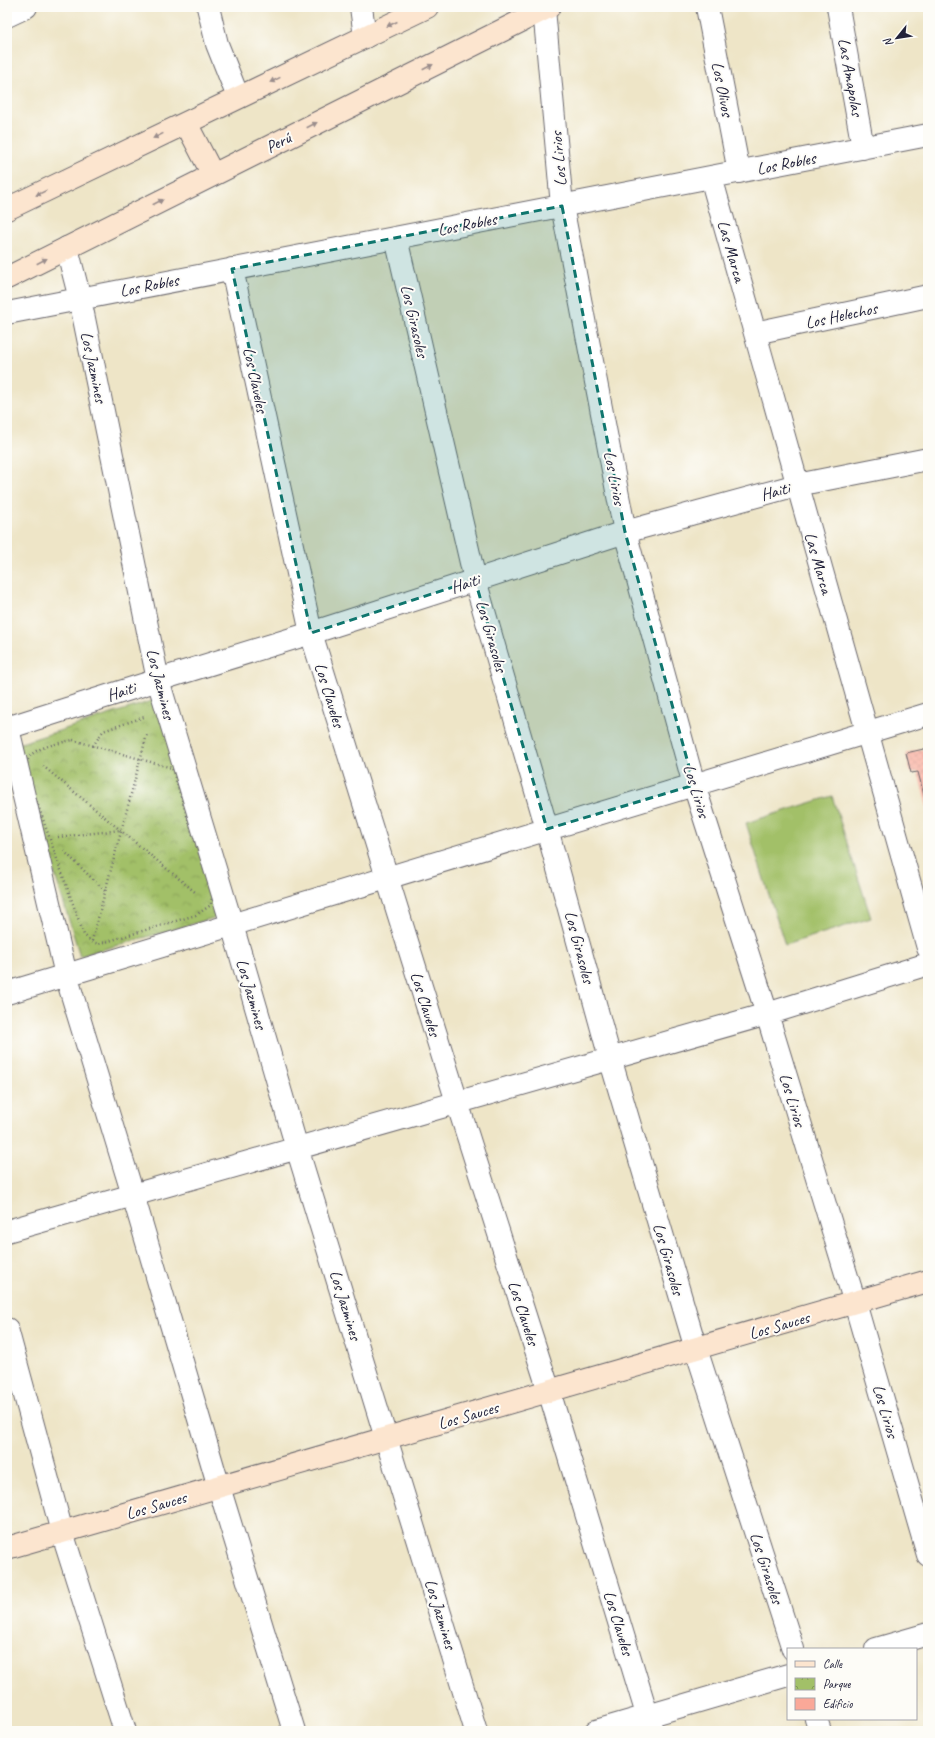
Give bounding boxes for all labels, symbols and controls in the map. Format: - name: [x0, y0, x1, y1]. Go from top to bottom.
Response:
- north arrow: [877, 18, 917, 58]
- one-way arrow: [387, 21, 398, 27]
- text: N: [879, 35, 896, 49]
- street label: Las Amapolas: [833, 36, 868, 119]
- street label: Los Olivos: [707, 60, 738, 120]
- one-way arrow: [422, 64, 434, 70]
- one-way arrow: [269, 77, 281, 83]
- one-way arrow: [306, 122, 317, 128]
- street label: Perú: [262, 127, 296, 158]
- street label: Los Lirios: [545, 129, 571, 187]
- one-way arrow: [152, 133, 164, 139]
- street label: Los Robles: [755, 147, 819, 179]
- one-way arrow: [35, 190, 47, 196]
- one-way arrow: [152, 199, 164, 205]
- street label: Los Robles: [436, 208, 500, 240]
- street label: Las Marca: [713, 218, 751, 286]
- one-way arrow: [36, 258, 48, 264]
- street label: Los Robles: [118, 269, 182, 301]
- street label: Los Girasoles: [396, 283, 433, 361]
- street label: Los Helechos: [803, 297, 880, 333]
- street label: Los Jazmines: [76, 330, 112, 406]
- street label: Los Claveles: [238, 345, 273, 416]
- street label: Los Lirios: [599, 449, 630, 509]
- street label: Haiti: [758, 477, 795, 505]
- street label: Las Marca: [800, 530, 838, 598]
- street label: Haiti: [448, 568, 485, 598]
- street label: Los Girasoles: [471, 598, 512, 676]
- street label: Los Jazmines: [142, 647, 180, 723]
- street label: Los Claveles: [310, 660, 350, 731]
- street label: Haiti: [104, 676, 141, 706]
- street label: Los Lirios: [678, 762, 715, 822]
- street label: Los Girasoles: [560, 909, 600, 987]
- street label: Los Jazmines: [231, 957, 272, 1033]
- street label: Los Claveles: [406, 969, 446, 1040]
- street label: Los Lirios: [774, 1071, 811, 1131]
- street label: Los Girasoles: [648, 1221, 689, 1299]
- street label: Los Jazmines: [325, 1268, 366, 1344]
- street label: Los Claveles: [503, 1278, 544, 1349]
- street label: Los Sauces: [747, 1306, 814, 1344]
- street label: Los Lirios: [868, 1382, 904, 1442]
- street label: Los Sauces: [436, 1396, 503, 1434]
- street label: Los Sauces: [124, 1486, 191, 1524]
- street label: Los Girasoles: [745, 1530, 788, 1608]
- street label: Los Jazmines: [420, 1577, 461, 1653]
- street label: Los Claveles: [599, 1588, 639, 1659]
- legend: [787, 1648, 917, 1720]
- text: Calle: [823, 1656, 843, 1672]
- text: Parque: [823, 1676, 852, 1692]
- text: Edificio: [823, 1696, 853, 1712]

